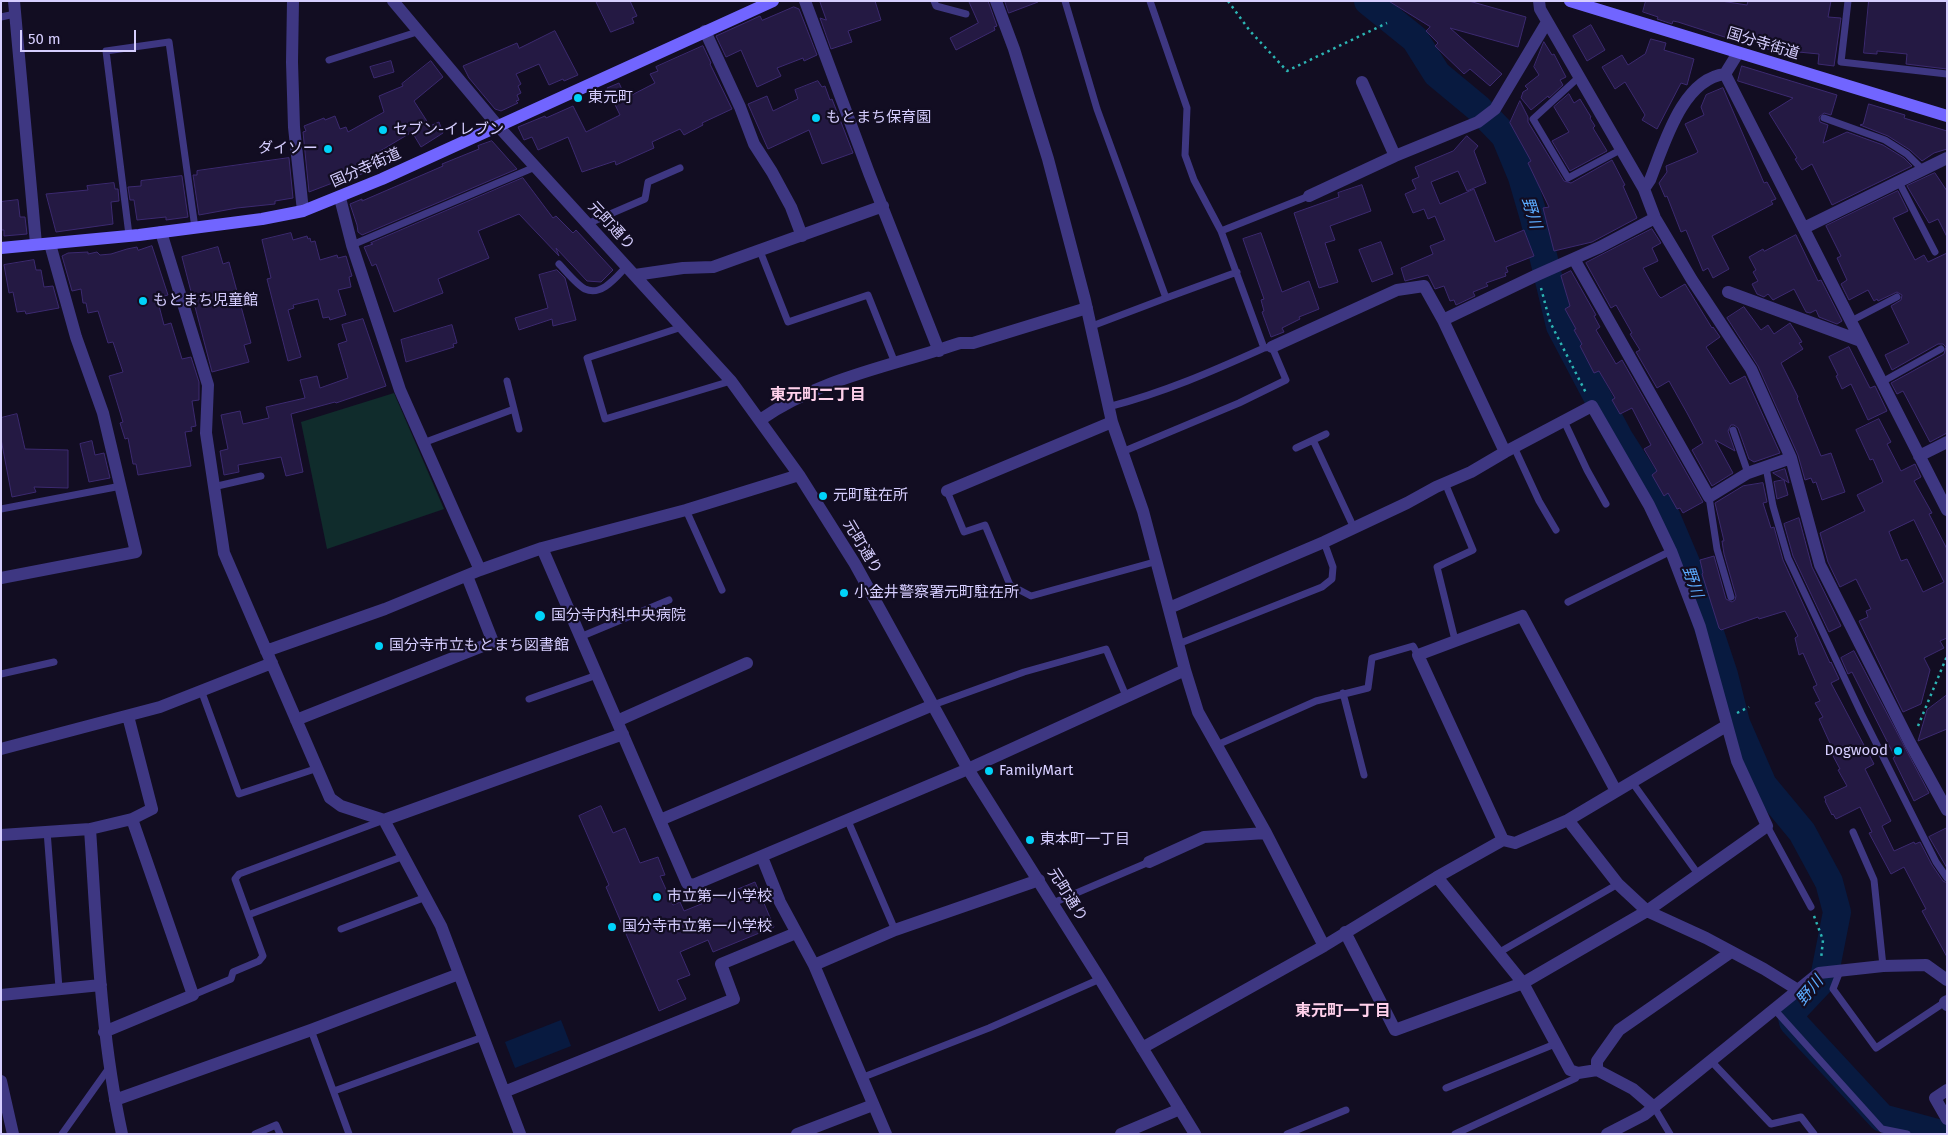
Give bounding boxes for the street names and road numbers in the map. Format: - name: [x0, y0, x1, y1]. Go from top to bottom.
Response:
- street label: 国分寺街道: [1725, 24, 1801, 64]
- street label: 国分寺街道: [328, 145, 404, 191]
- street label: 元町通り: [584, 198, 638, 254]
- street label: 元町通り: [839, 517, 885, 577]
- street label: 元町通り: [1043, 865, 1091, 925]

